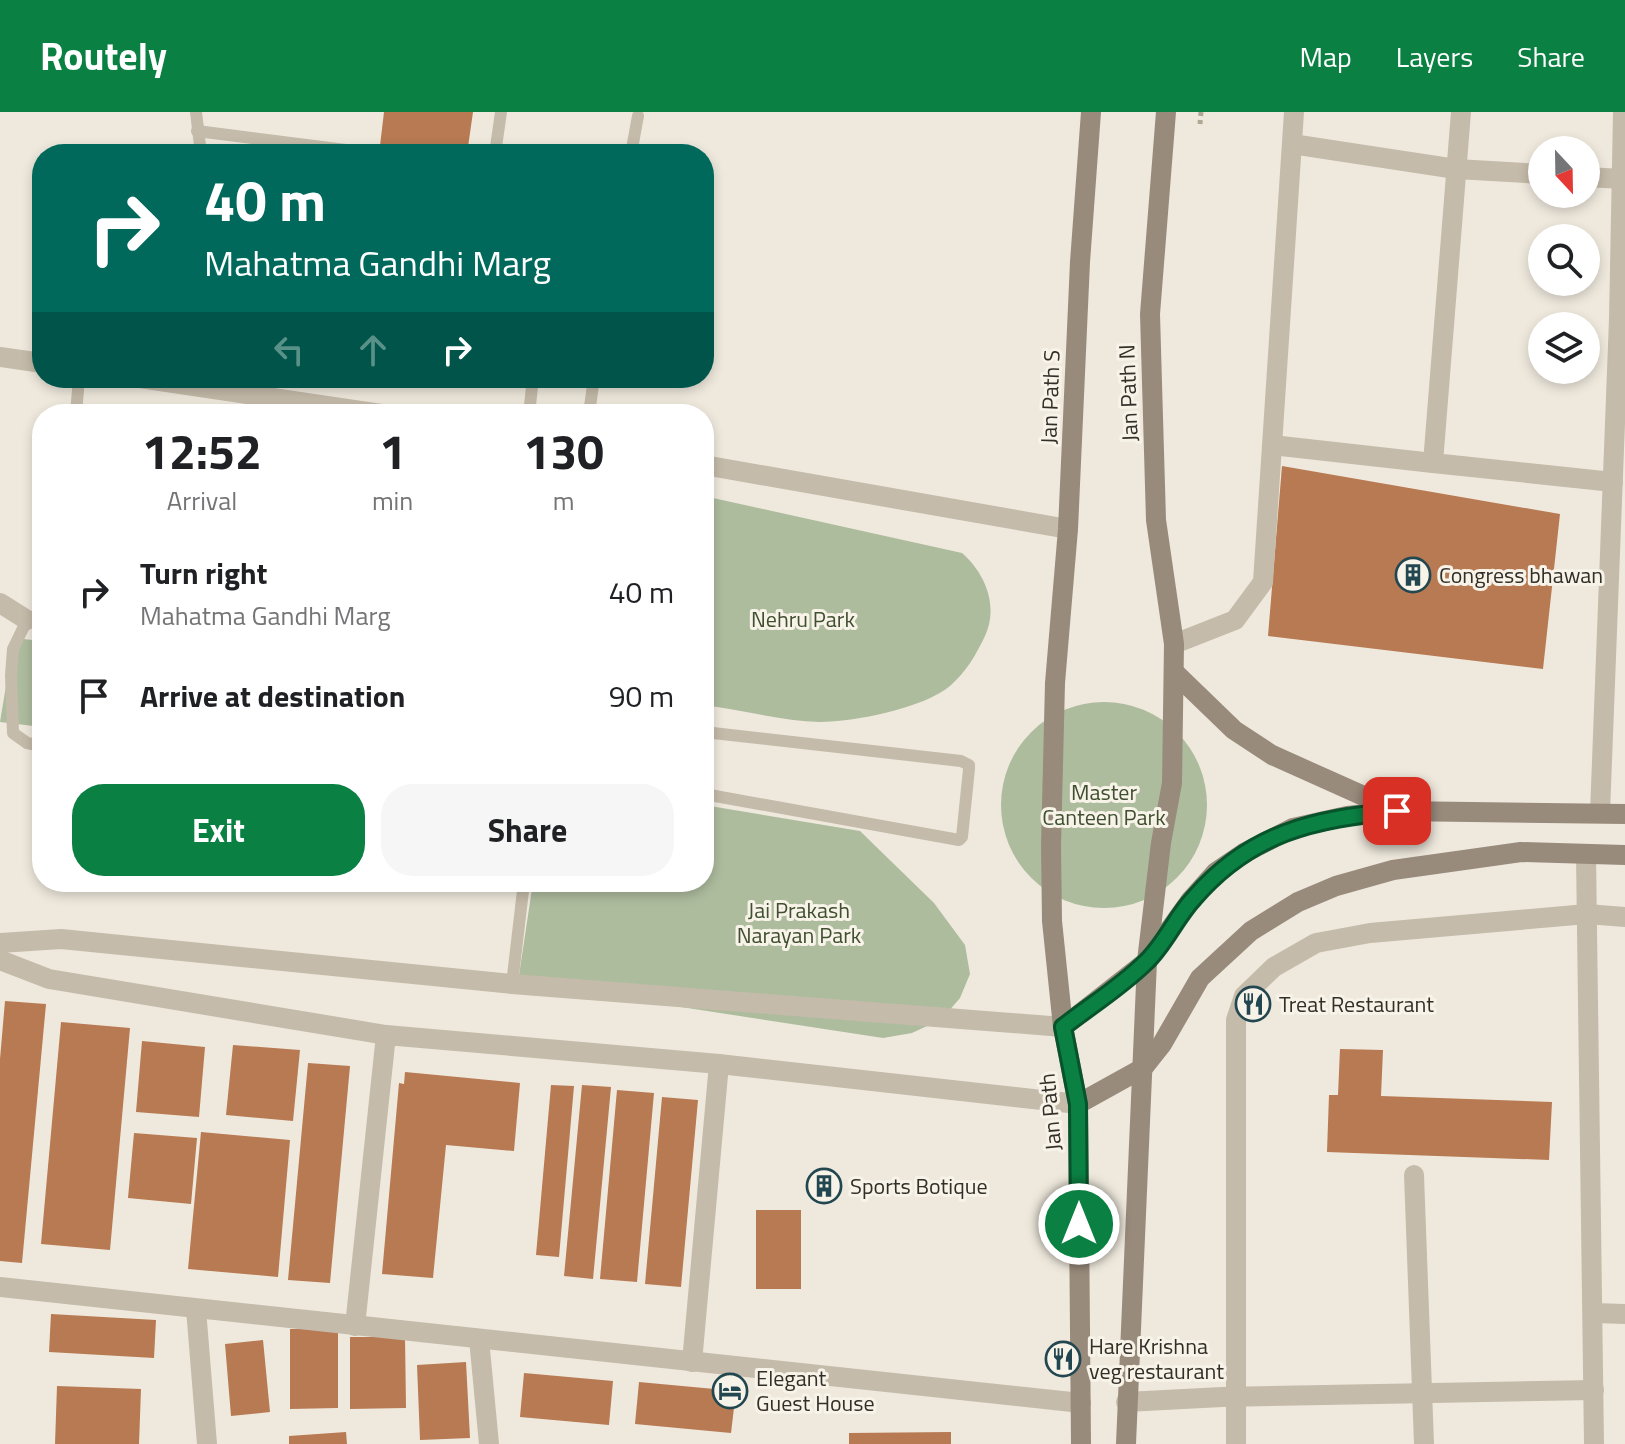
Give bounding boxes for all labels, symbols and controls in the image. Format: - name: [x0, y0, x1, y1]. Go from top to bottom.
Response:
- text: Routely: [40, 27, 167, 85]
- text: Map: [1299, 35, 1352, 78]
- text: Layers: [1396, 35, 1473, 78]
- text: Share: [1517, 35, 1585, 78]
- north arrow: [1528, 136, 1600, 208]
- map controls: [1528, 136, 1600, 384]
- text: 40 m: [204, 158, 326, 243]
- icon: right: [72, 176, 176, 280]
- button: search: [1528, 224, 1600, 296]
- text: Mahatma Gandhi Marg: [204, 235, 551, 290]
- button: layers: [1528, 312, 1600, 384]
- icon: left: [267, 328, 311, 372]
- icon: ahead: [351, 328, 395, 372]
- icon: right: [435, 328, 479, 372]
- street label: Jan Path N: [1109, 344, 1147, 442]
- street label: Jan Path S: [1031, 349, 1069, 445]
- text: 12:52: [142, 415, 262, 488]
- text: 1: [379, 415, 406, 488]
- text: 130: [523, 415, 604, 488]
- text: Arrival: [167, 481, 237, 520]
- text: min: [372, 481, 413, 520]
- text: m: [553, 481, 575, 520]
- text: Turn right: [140, 550, 268, 596]
- building icon: Congress bhawan: [1394, 556, 1432, 594]
- place label: Congress bhawan: [1439, 558, 1603, 592]
- text: 40 m: [609, 569, 674, 615]
- icon: right: [72, 570, 116, 614]
- text: Mahatma Gandhi Marg: [140, 596, 391, 635]
- park label: Nehru Park: [751, 602, 855, 636]
- text: Arrive at destination: [140, 673, 405, 719]
- text: 90 m: [609, 673, 674, 719]
- icon: arrive: [72, 674, 116, 718]
- park label: Master Canteen Park: [1042, 775, 1166, 834]
- pin: [1363, 777, 1431, 845]
- button: Exit: [72, 784, 365, 876]
- button: Share: [381, 784, 674, 876]
- icon: arrive: [1375, 789, 1419, 833]
- park label: Jai Prakash Narayan Park: [737, 893, 862, 952]
- restaurant icon: Treat Restaurant: [1234, 985, 1272, 1023]
- place label: Treat Restaurant: [1279, 987, 1434, 1021]
- street label: Jan Path: [1030, 1072, 1070, 1152]
- building icon: Sports Botique: [805, 1167, 843, 1205]
- place label: Sports Botique: [850, 1169, 988, 1203]
- position arrow: [1037, 1182, 1121, 1266]
- place label: Hare Krishna veg restaurant: [1089, 1329, 1224, 1388]
- restaurant icon: Hare Krishna veg restaurant: [1044, 1340, 1082, 1378]
- place label: Elegant Guest House: [756, 1361, 875, 1420]
- hotel icon: Elegant Guest House: [711, 1372, 749, 1410]

